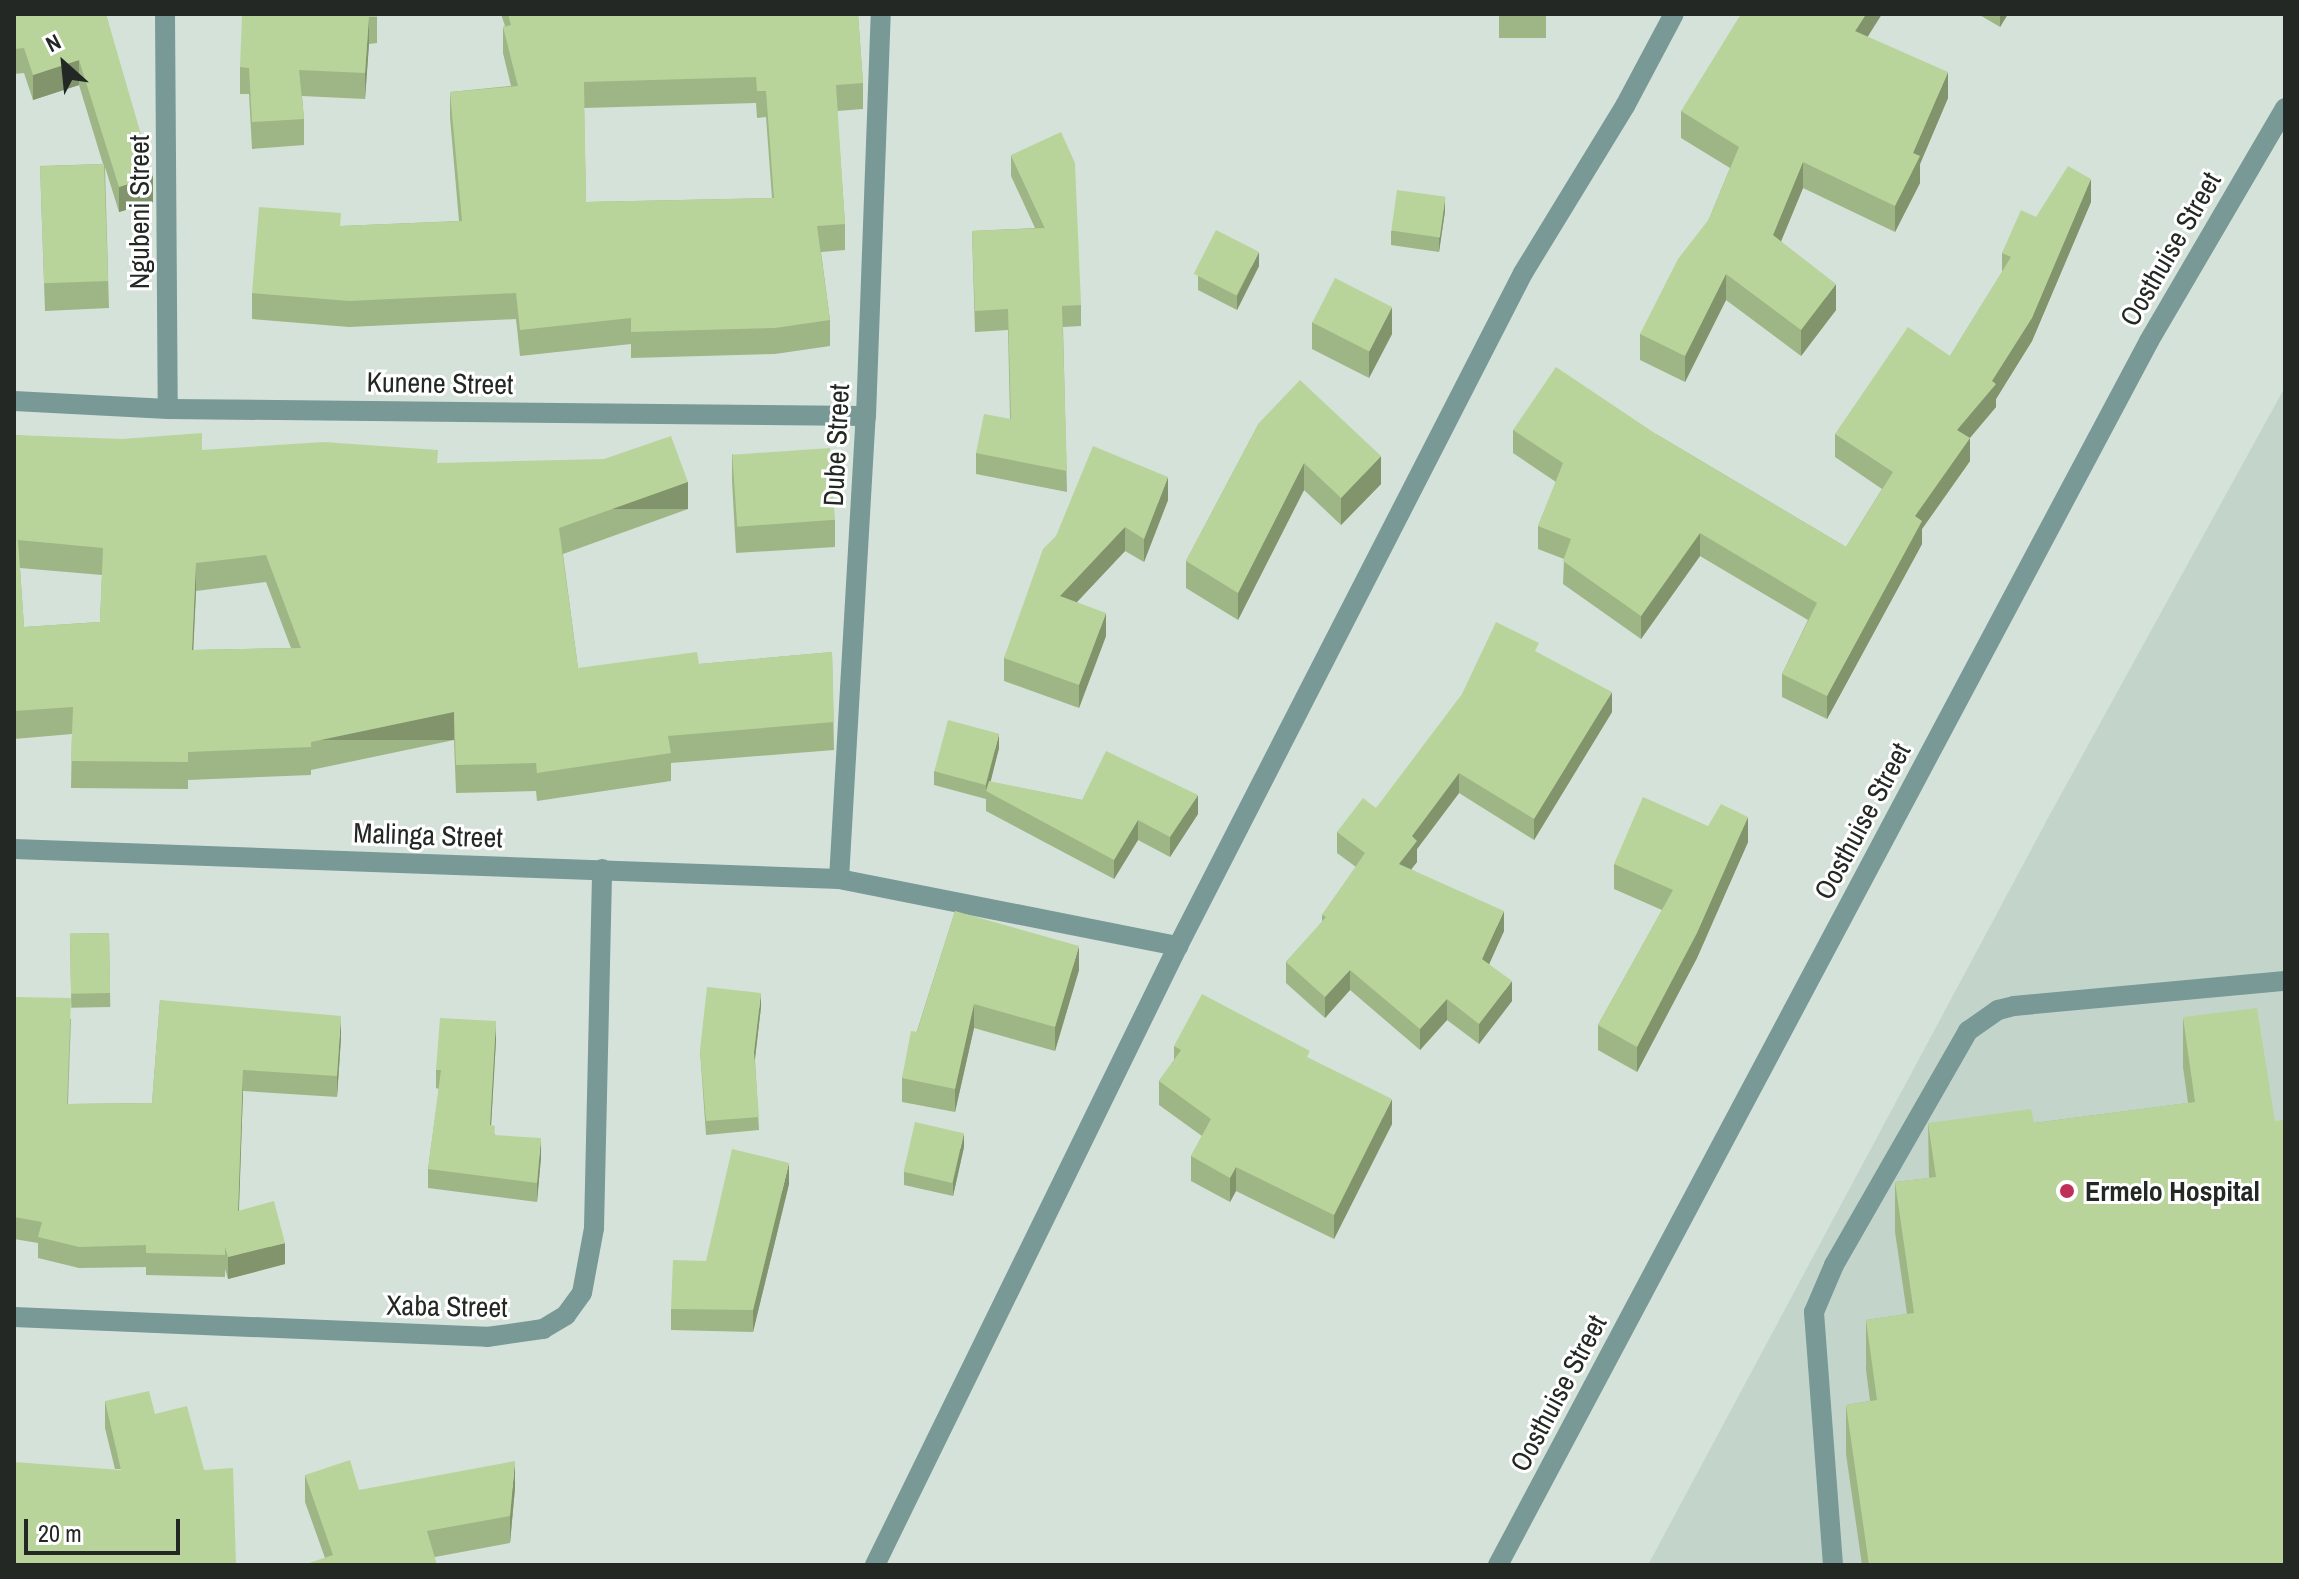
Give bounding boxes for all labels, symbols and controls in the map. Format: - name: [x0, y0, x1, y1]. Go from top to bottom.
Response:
- north arrow: [24, 24, 104, 104]
- text: N: [40, 26, 66, 59]
- street label: Ngubeni Street: [122, 135, 156, 289]
- street label: Oosthuise Street: [2112, 166, 2228, 332]
- street label: Kunene Street: [366, 365, 514, 401]
- street label: Dube Street: [816, 383, 856, 507]
- street label: Oosthuise Street: [1807, 737, 1917, 905]
- street label: Malinga Street: [353, 816, 503, 854]
- place label: Ermelo Hospital: [2085, 1174, 2260, 1208]
- marker: Ermelo Hospital: [2056, 1180, 2078, 1202]
- street label: Xaba Street: [386, 1288, 508, 1324]
- street label: Oosthuise Street: [1503, 1309, 1613, 1477]
- scale bar: [28, 1503, 184, 1553]
- text: 20 m: [38, 1517, 82, 1549]

